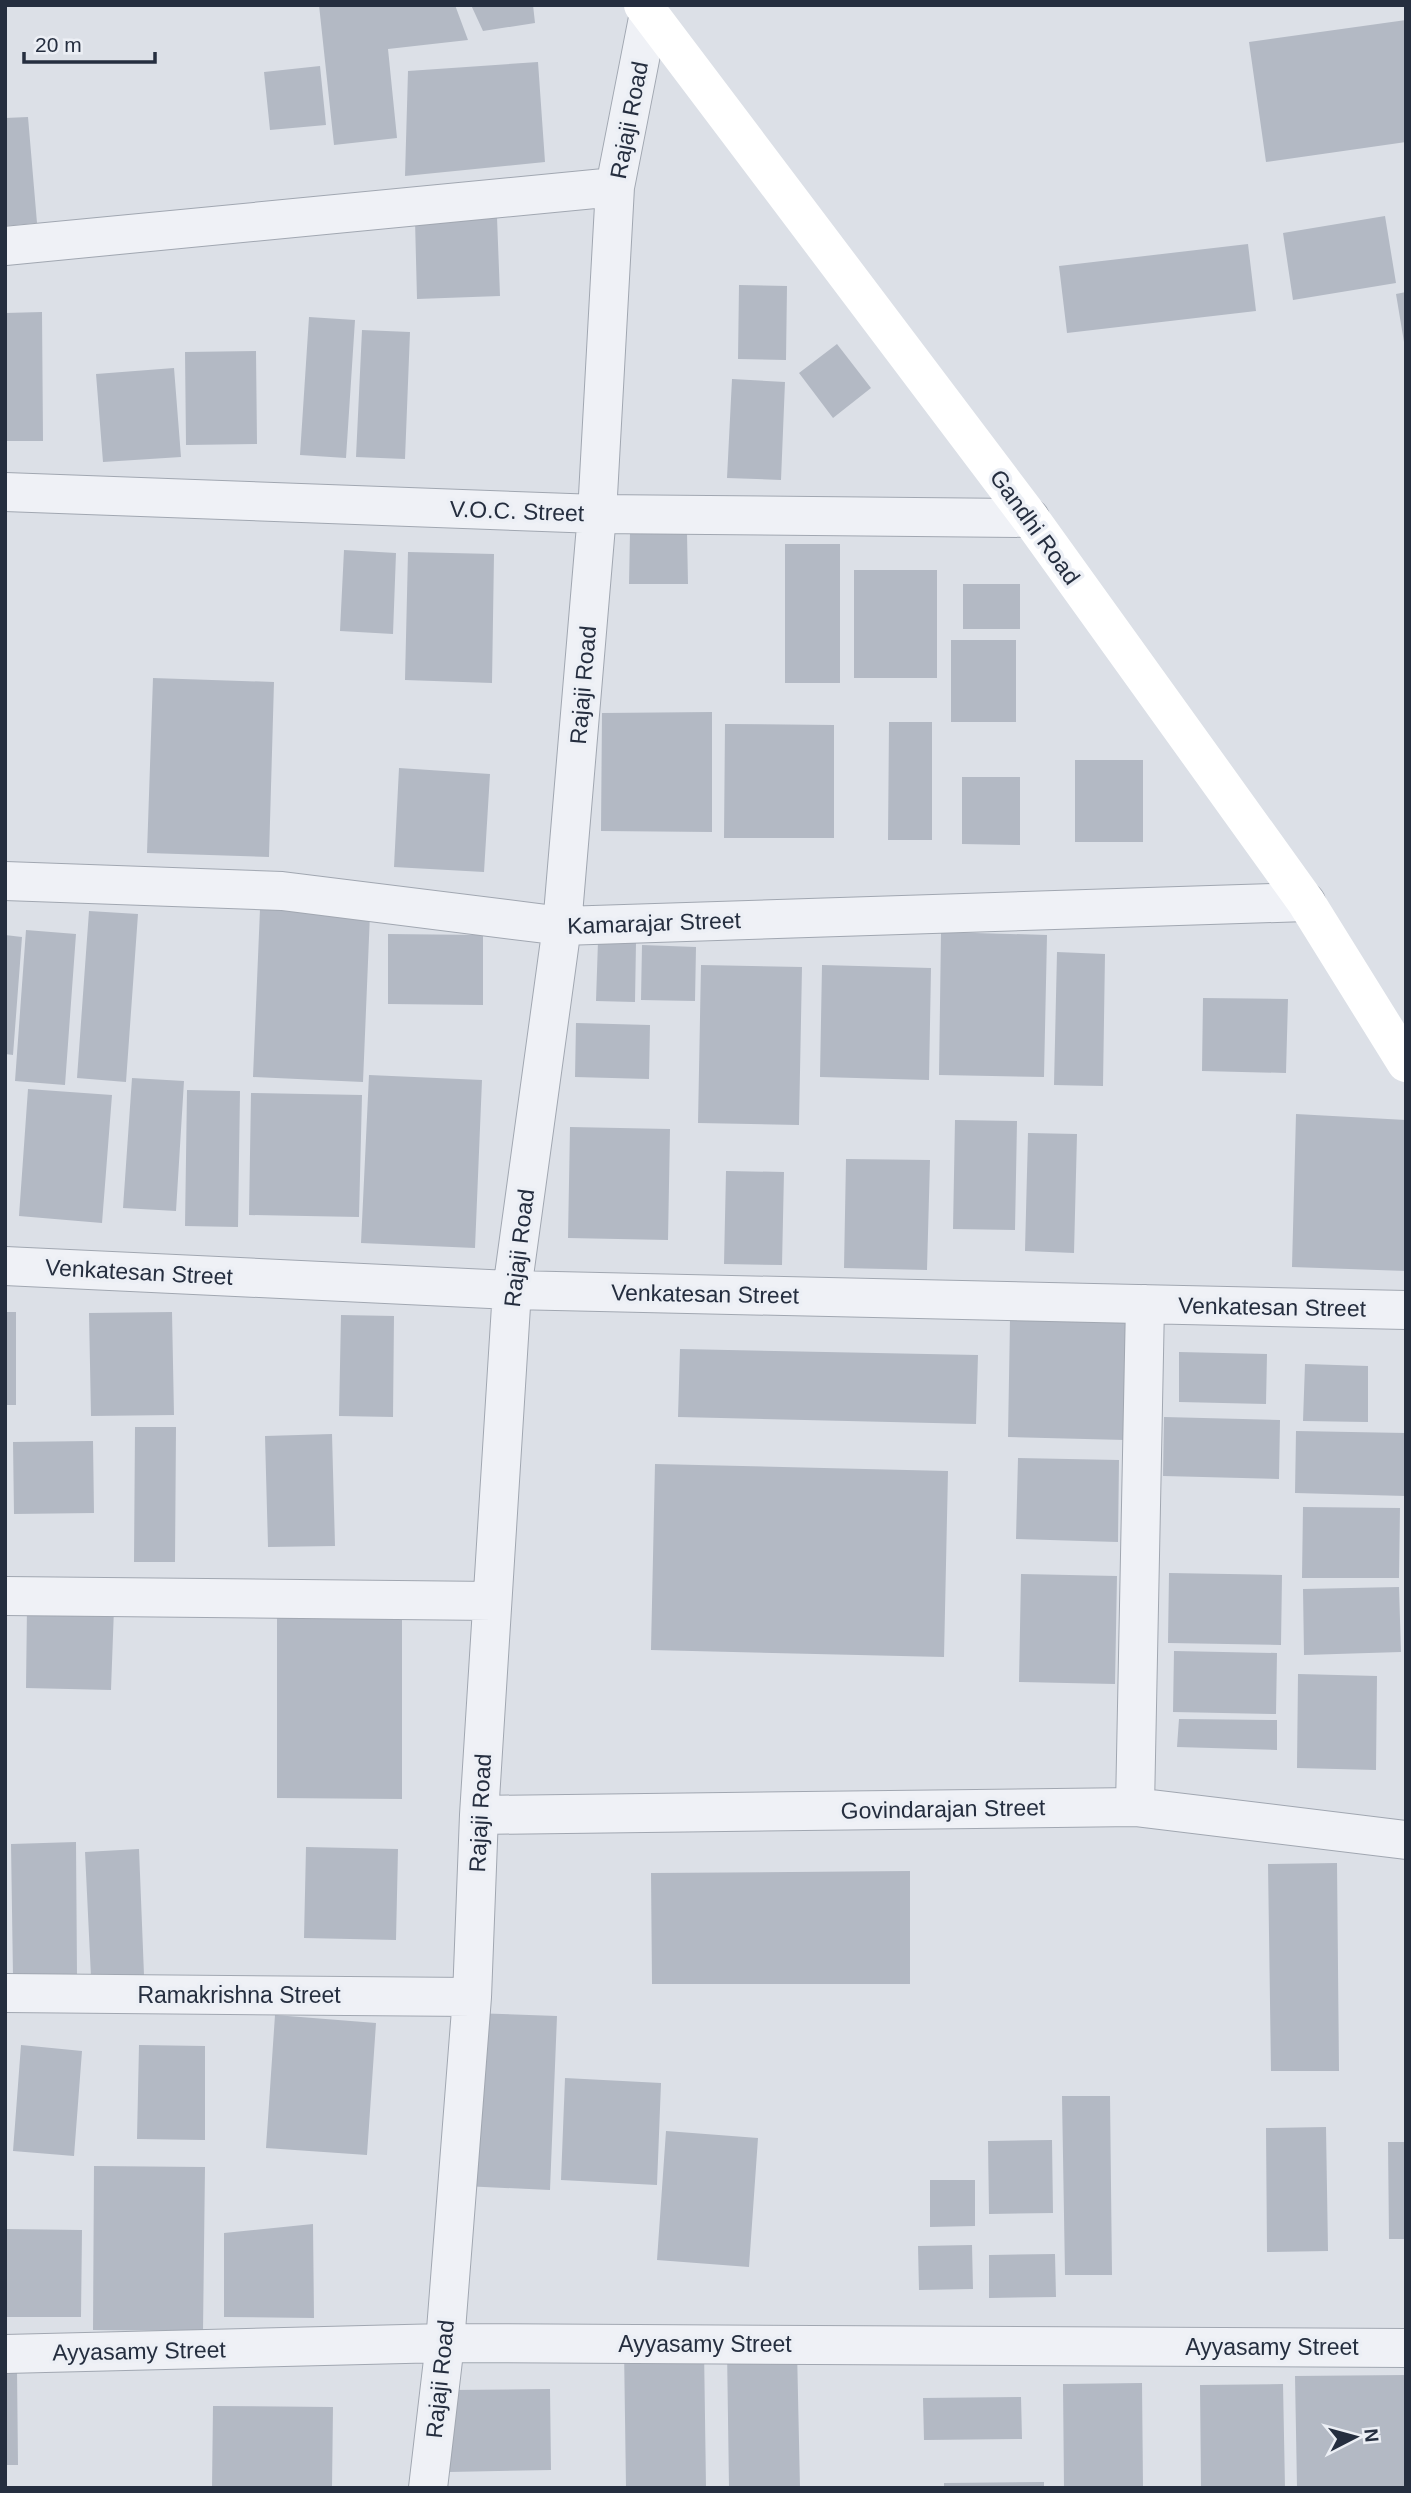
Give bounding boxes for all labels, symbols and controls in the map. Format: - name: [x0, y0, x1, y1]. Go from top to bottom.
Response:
- scale bar: [24, 21, 156, 65]
- text: 20 m: [35, 33, 82, 56]
- street label: Rajaji Road: [605, 59, 653, 181]
- street label: Gandhi Road: [985, 465, 1085, 589]
- street label: V.O.C. Street: [449, 496, 585, 526]
- street label: Rajaji Road: [565, 625, 601, 745]
- street label: Kamarajar Street: [567, 907, 742, 939]
- street label: Rajaji Road: [499, 1187, 539, 1309]
- street label: Venkatesan Street: [44, 1254, 234, 1290]
- street label: Venkatesan Street: [611, 1279, 800, 1309]
- street label: Venkatesan Street: [1178, 1292, 1367, 1322]
- street label: Rajaji Road: [464, 1753, 496, 1873]
- street label: Govindarajan Street: [840, 1794, 1046, 1824]
- street label: Ramakrishna Street: [137, 1982, 341, 2008]
- street label: Rajaji Road: [421, 2319, 459, 2439]
- street label: Ayyasamy Street: [618, 2331, 792, 2357]
- street label: Ayyasamy Street: [1185, 2334, 1359, 2360]
- street label: Ayyasamy Street: [52, 2336, 227, 2366]
- north arrow: [1320, 2402, 1390, 2472]
- text: N: [1360, 2427, 1383, 2443]

